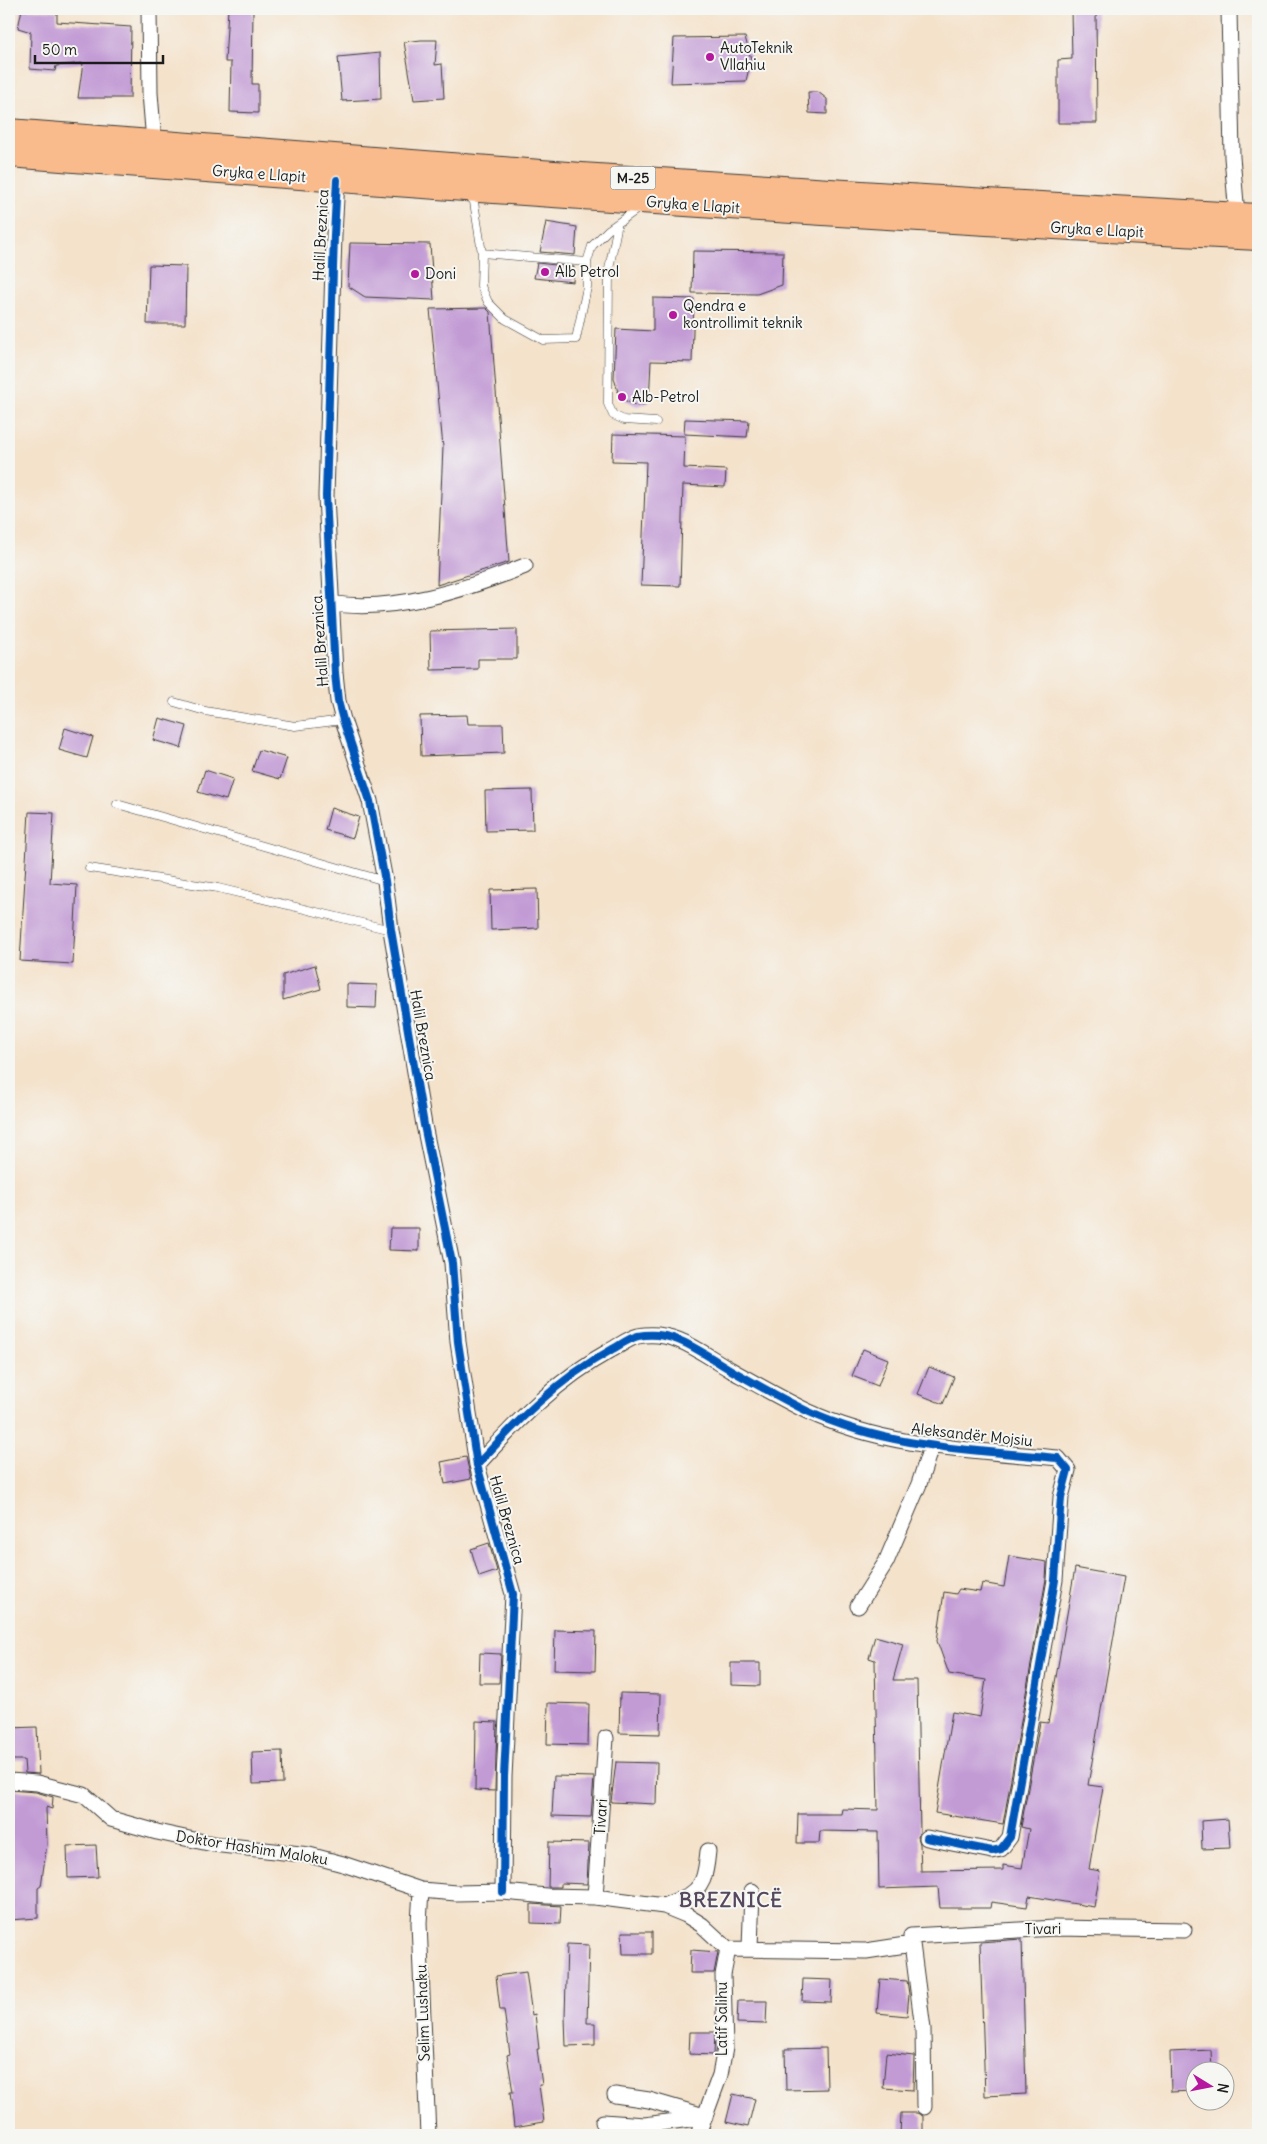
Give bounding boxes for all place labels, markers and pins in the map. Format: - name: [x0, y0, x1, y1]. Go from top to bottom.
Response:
- place label: AutoTeknik Vllahiu: [720, 38, 793, 74]
- marker: AutoTeknik Vllahiu: [704, 51, 716, 63]
- place label: Alb Petrol: [555, 262, 619, 281]
- place label: Doni: [425, 264, 456, 283]
- marker: Alb Petrol: [539, 266, 551, 278]
- marker: Doni: [409, 268, 421, 280]
- place label: Qendra e kontrollimit teknik: [683, 296, 803, 332]
- marker: Qendra e kontrollimit teknik: [667, 309, 679, 321]
- place label: Alb-Petrol: [632, 387, 699, 406]
- marker: Alb-Petrol: [616, 391, 628, 403]

